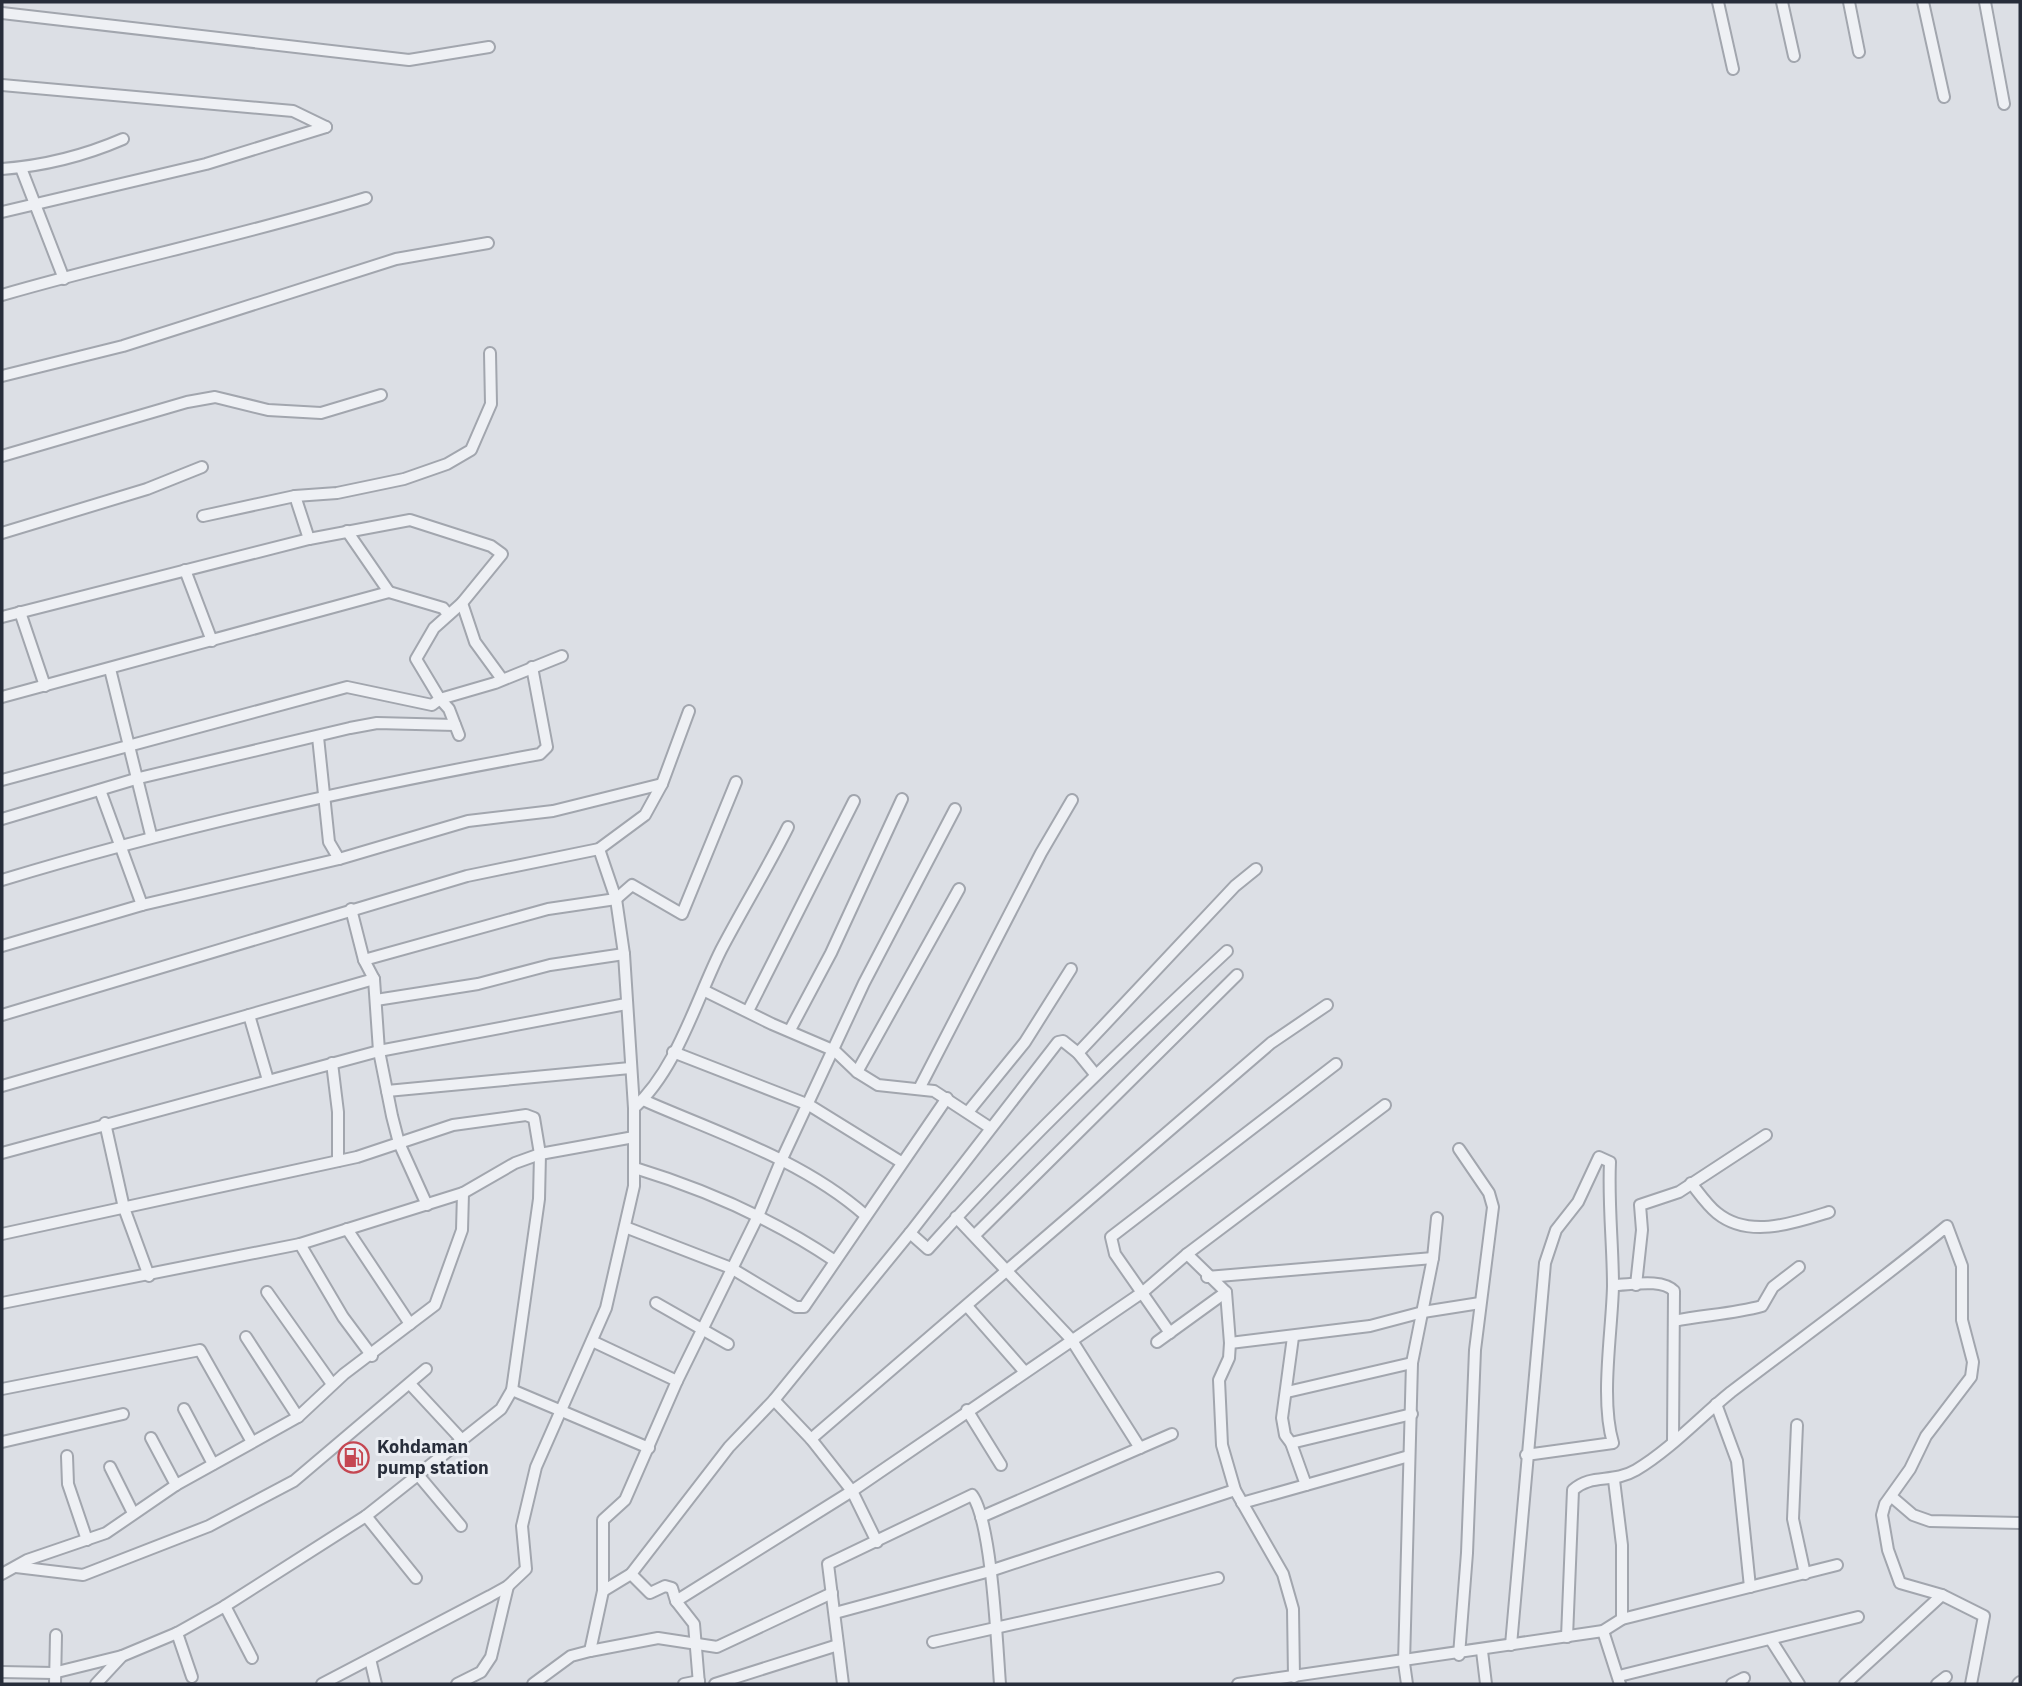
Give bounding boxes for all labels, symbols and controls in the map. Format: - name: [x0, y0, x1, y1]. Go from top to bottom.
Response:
- place label: Kohdaman pump station: [377, 1435, 489, 1479]
- fuel station icon: Kohdaman pump station: [337, 1440, 371, 1474]

